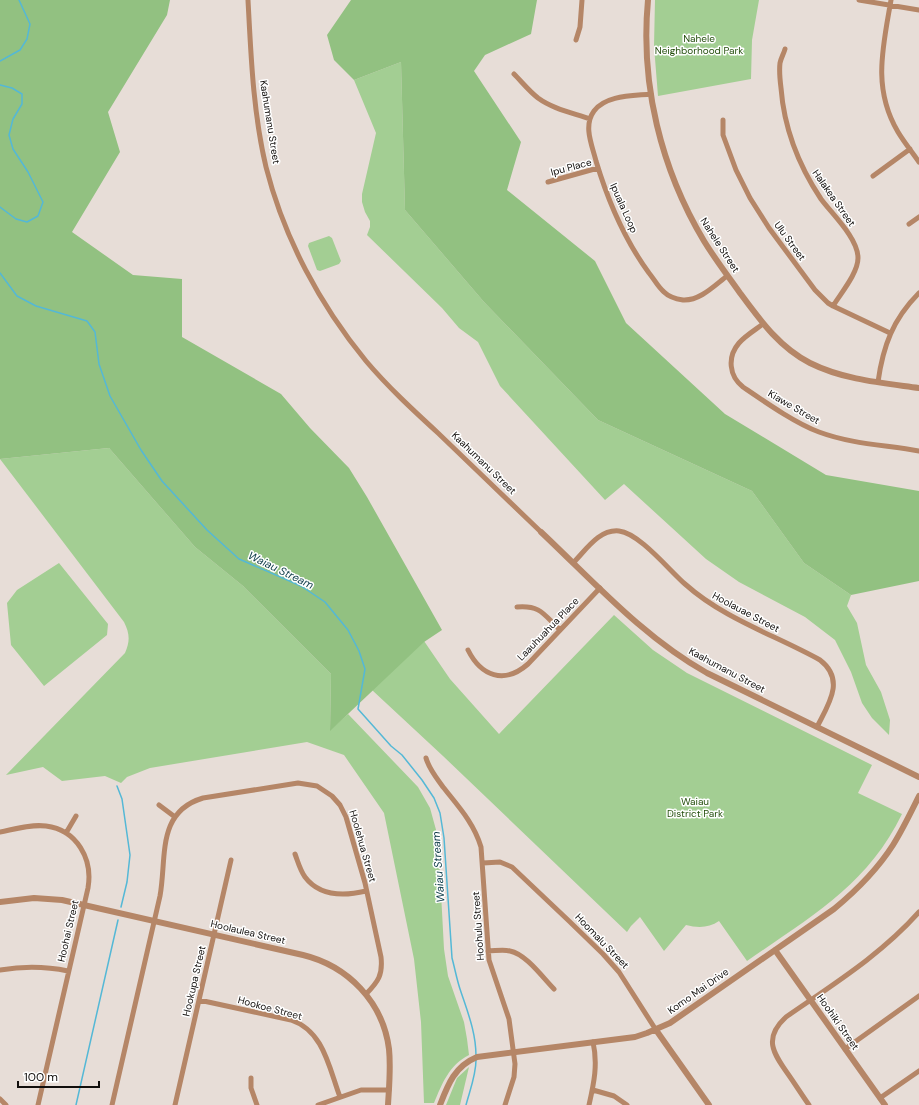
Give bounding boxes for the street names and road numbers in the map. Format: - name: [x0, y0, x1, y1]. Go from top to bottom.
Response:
- street label: Kaahumanu Street: [257, 79, 283, 165]
- street label: Ipu Place: [549, 155, 593, 179]
- street label: Halakea Street: [810, 167, 859, 229]
- street label: Ipuala Loop: [607, 181, 641, 235]
- street label: Nahele Street: [697, 215, 743, 275]
- street label: Ulu Street: [771, 219, 809, 263]
- street label: Kiawe Street: [766, 387, 822, 427]
- street label: Kaahumanu Street: [449, 429, 519, 497]
- street label: Hoolauae Street: [710, 589, 782, 635]
- street label: Laauhuahua Place: [514, 594, 582, 663]
- street label: Kaahumanu Street: [687, 644, 768, 696]
- street label: Hoolehua Street: [346, 808, 380, 884]
- street label: Hoohulu Street: [469, 891, 487, 961]
- street label: Hoohai Street: [55, 899, 81, 963]
- street label: Hoomalu Street: [572, 911, 632, 971]
- street label: Hoolaulea Street: [209, 917, 287, 947]
- street label: Hookupa Street: [180, 944, 208, 1018]
- street label: Komo Mai Drive: [665, 965, 731, 1017]
- street label: Hoohiki Street: [814, 992, 862, 1053]
- street label: Hookoe Street: [236, 993, 304, 1023]

